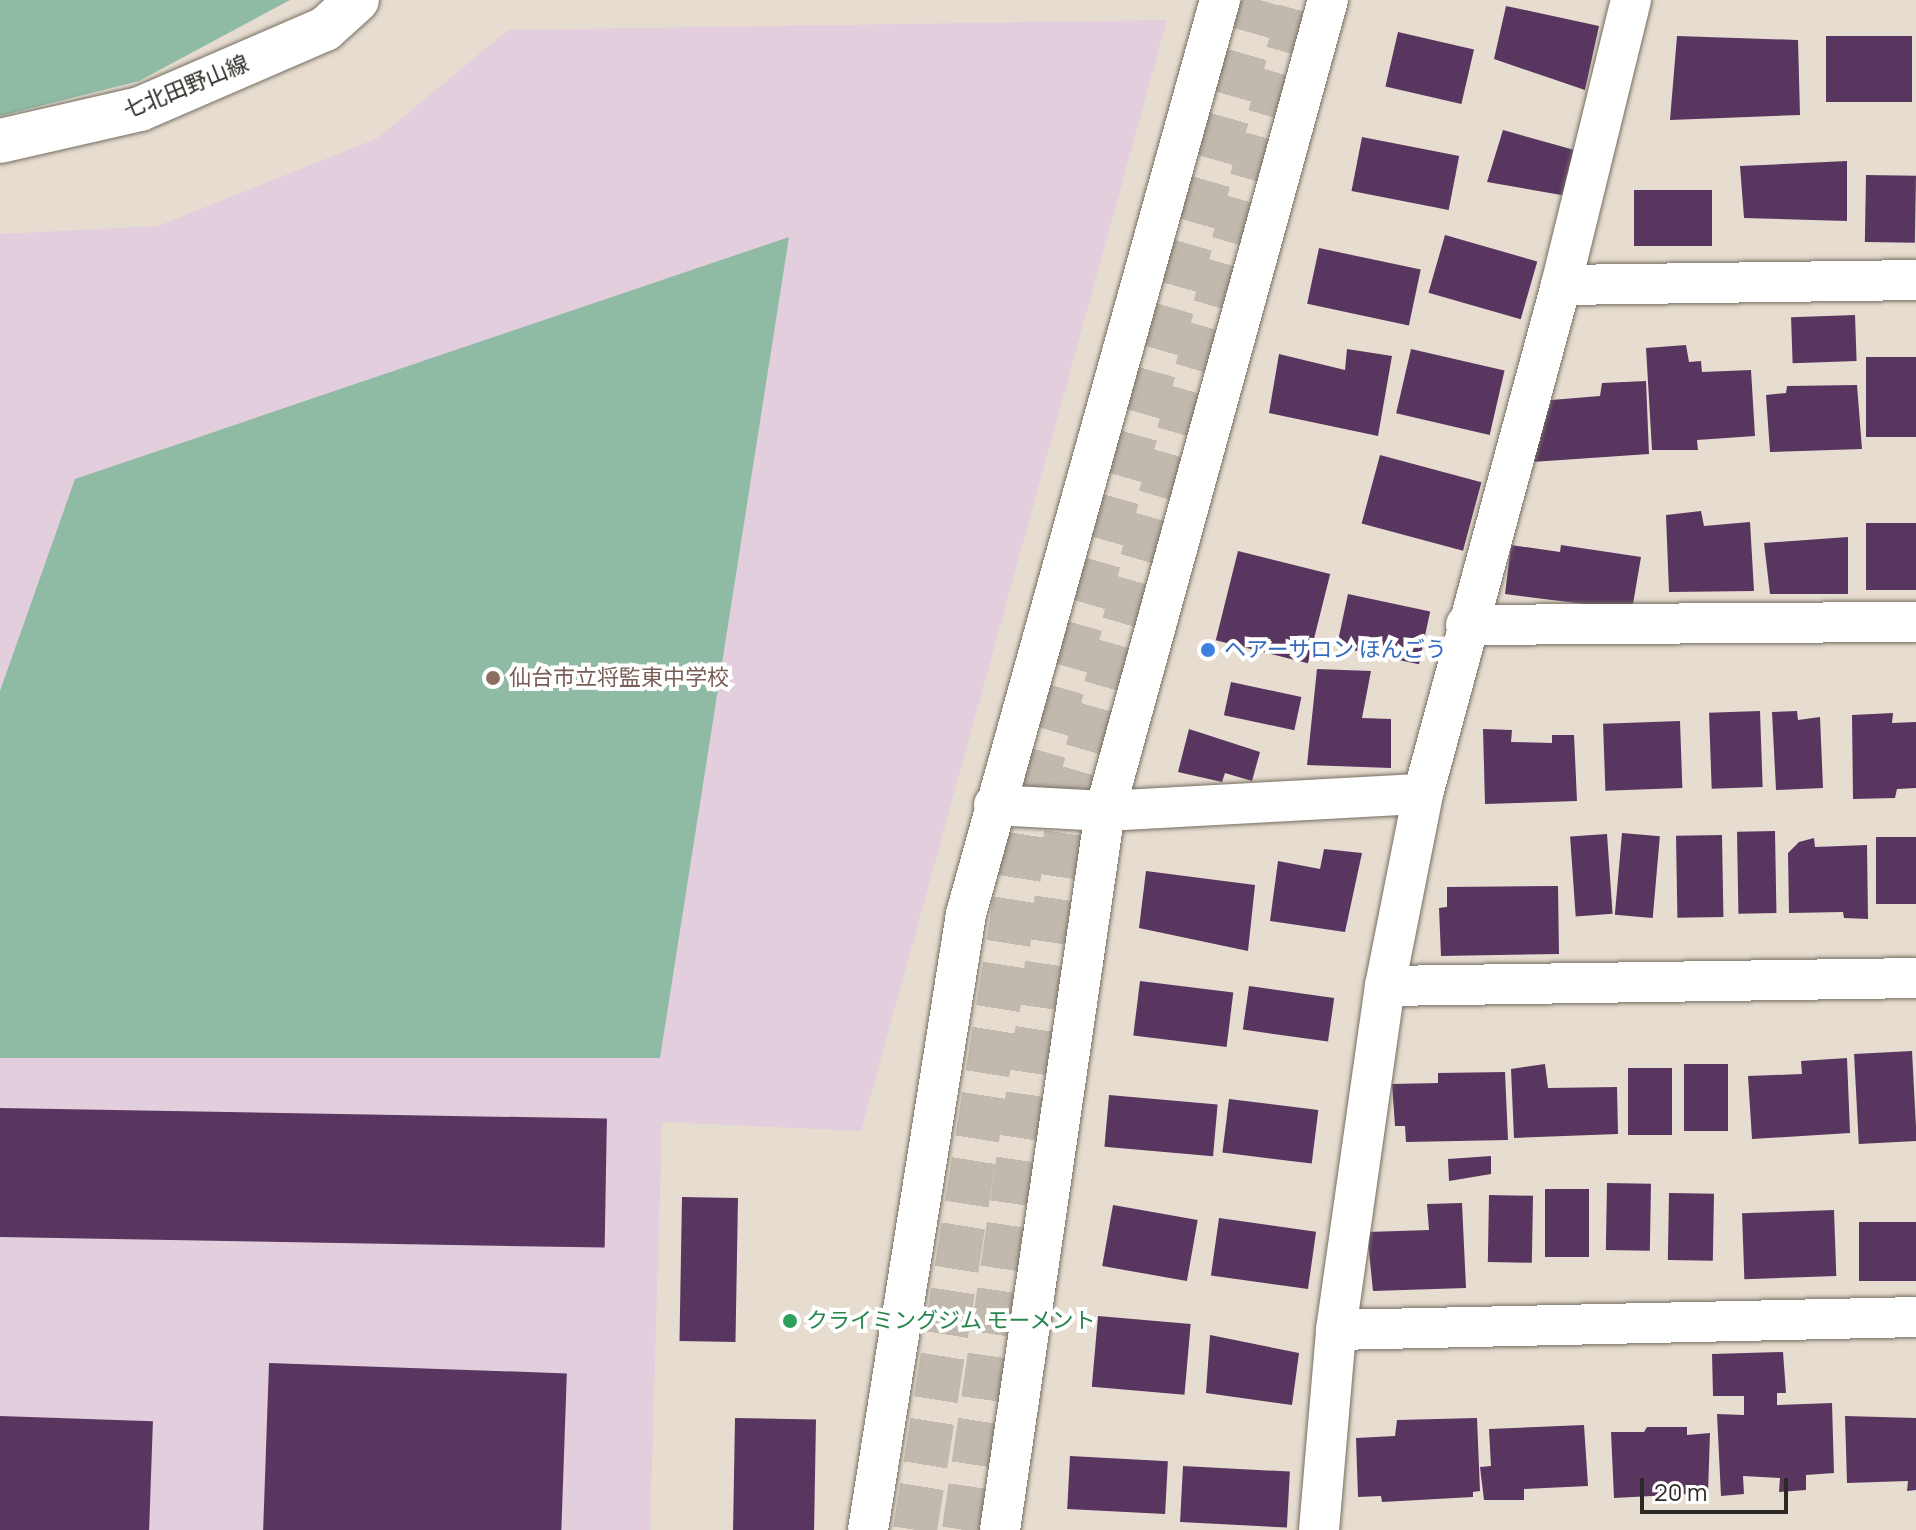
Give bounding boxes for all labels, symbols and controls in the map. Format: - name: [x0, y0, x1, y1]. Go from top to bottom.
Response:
- street label: 七北田野山線: [120, 50, 252, 124]
- place label: ヘアーサロン ほんごう: [1224, 637, 1447, 663]
- marker: ヘアーサロン ほんごう: [1199, 641, 1217, 659]
- place label: 仙台市立将監東中学校: [509, 665, 729, 691]
- marker: 仙台市立将監東中学校: [484, 669, 502, 687]
- place label: クライミングジム モーメント: [806, 1308, 1096, 1334]
- marker: クライミングジム モーメント: [781, 1312, 799, 1330]
- scale bar: [1644, 1462, 1792, 1512]
- text: 20 m: [1654, 1475, 1707, 1508]

